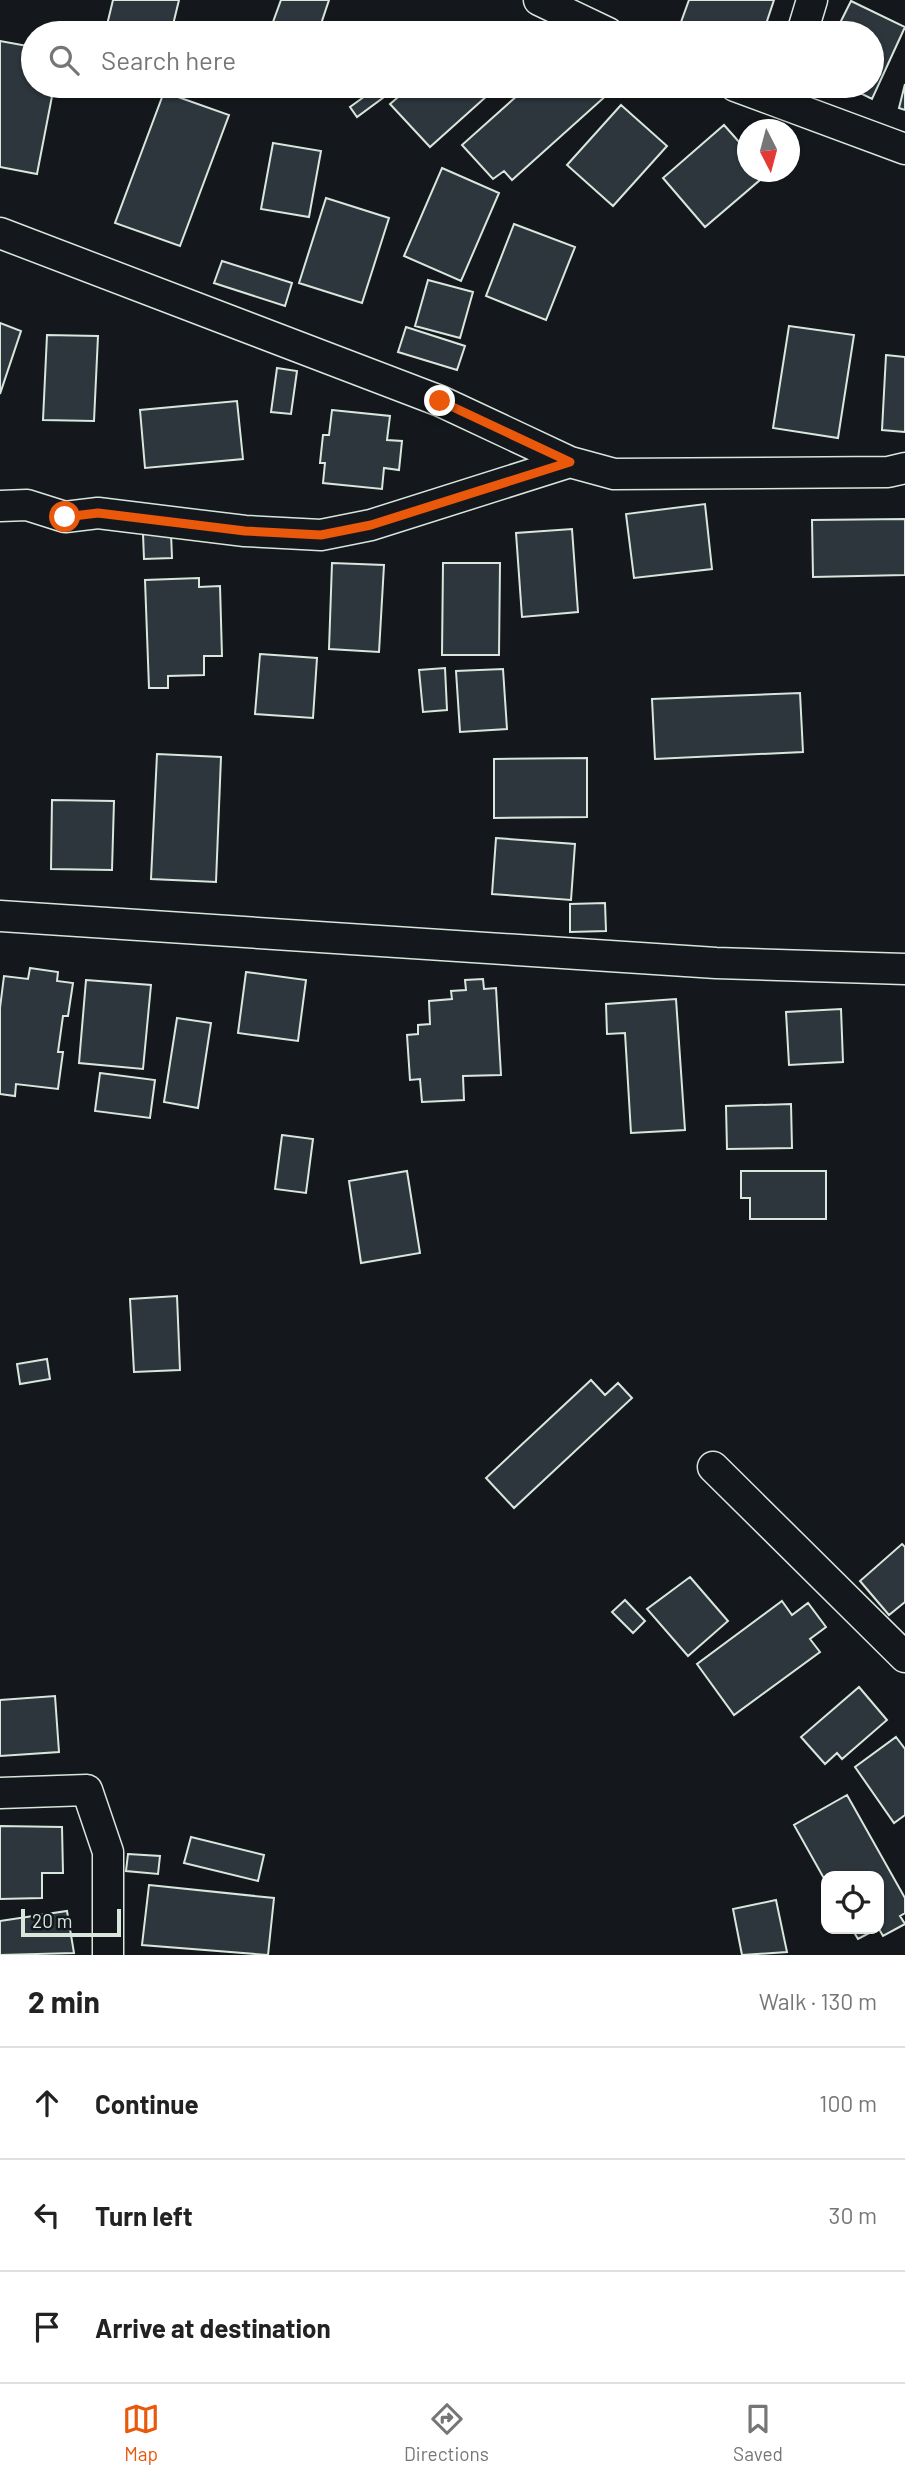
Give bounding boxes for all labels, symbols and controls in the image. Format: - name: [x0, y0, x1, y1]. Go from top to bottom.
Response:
- search box: [21, 21, 884, 98]
- icon: search: [45, 41, 83, 79]
- text: Search here: [101, 44, 236, 75]
- north arrow: [737, 119, 800, 182]
- route end: [424, 385, 455, 416]
- route start: [49, 501, 80, 532]
- map controls: [821, 1871, 884, 1934]
- button: locate: [821, 1871, 884, 1934]
- scale bar: [21, 1906, 121, 1938]
- text: 20 m: [32, 1909, 72, 1932]
- text: 2 min: [28, 1983, 100, 2019]
- text: Walk · 130 m: [759, 1987, 877, 2015]
- icon: ahead: [28, 2084, 66, 2122]
- text: Continue: [95, 2088, 199, 2119]
- text: 100 m: [819, 2089, 877, 2117]
- icon: left: [28, 2196, 66, 2234]
- text: Turn left: [95, 2200, 193, 2231]
- text: 30 m: [829, 2201, 877, 2229]
- icon: arrive: [28, 2308, 66, 2346]
- text: Arrive at destination: [95, 2312, 331, 2343]
- tab: Map: [122, 2400, 160, 2465]
- tab: Directions: [404, 2400, 489, 2465]
- tab: Saved: [733, 2400, 783, 2465]

